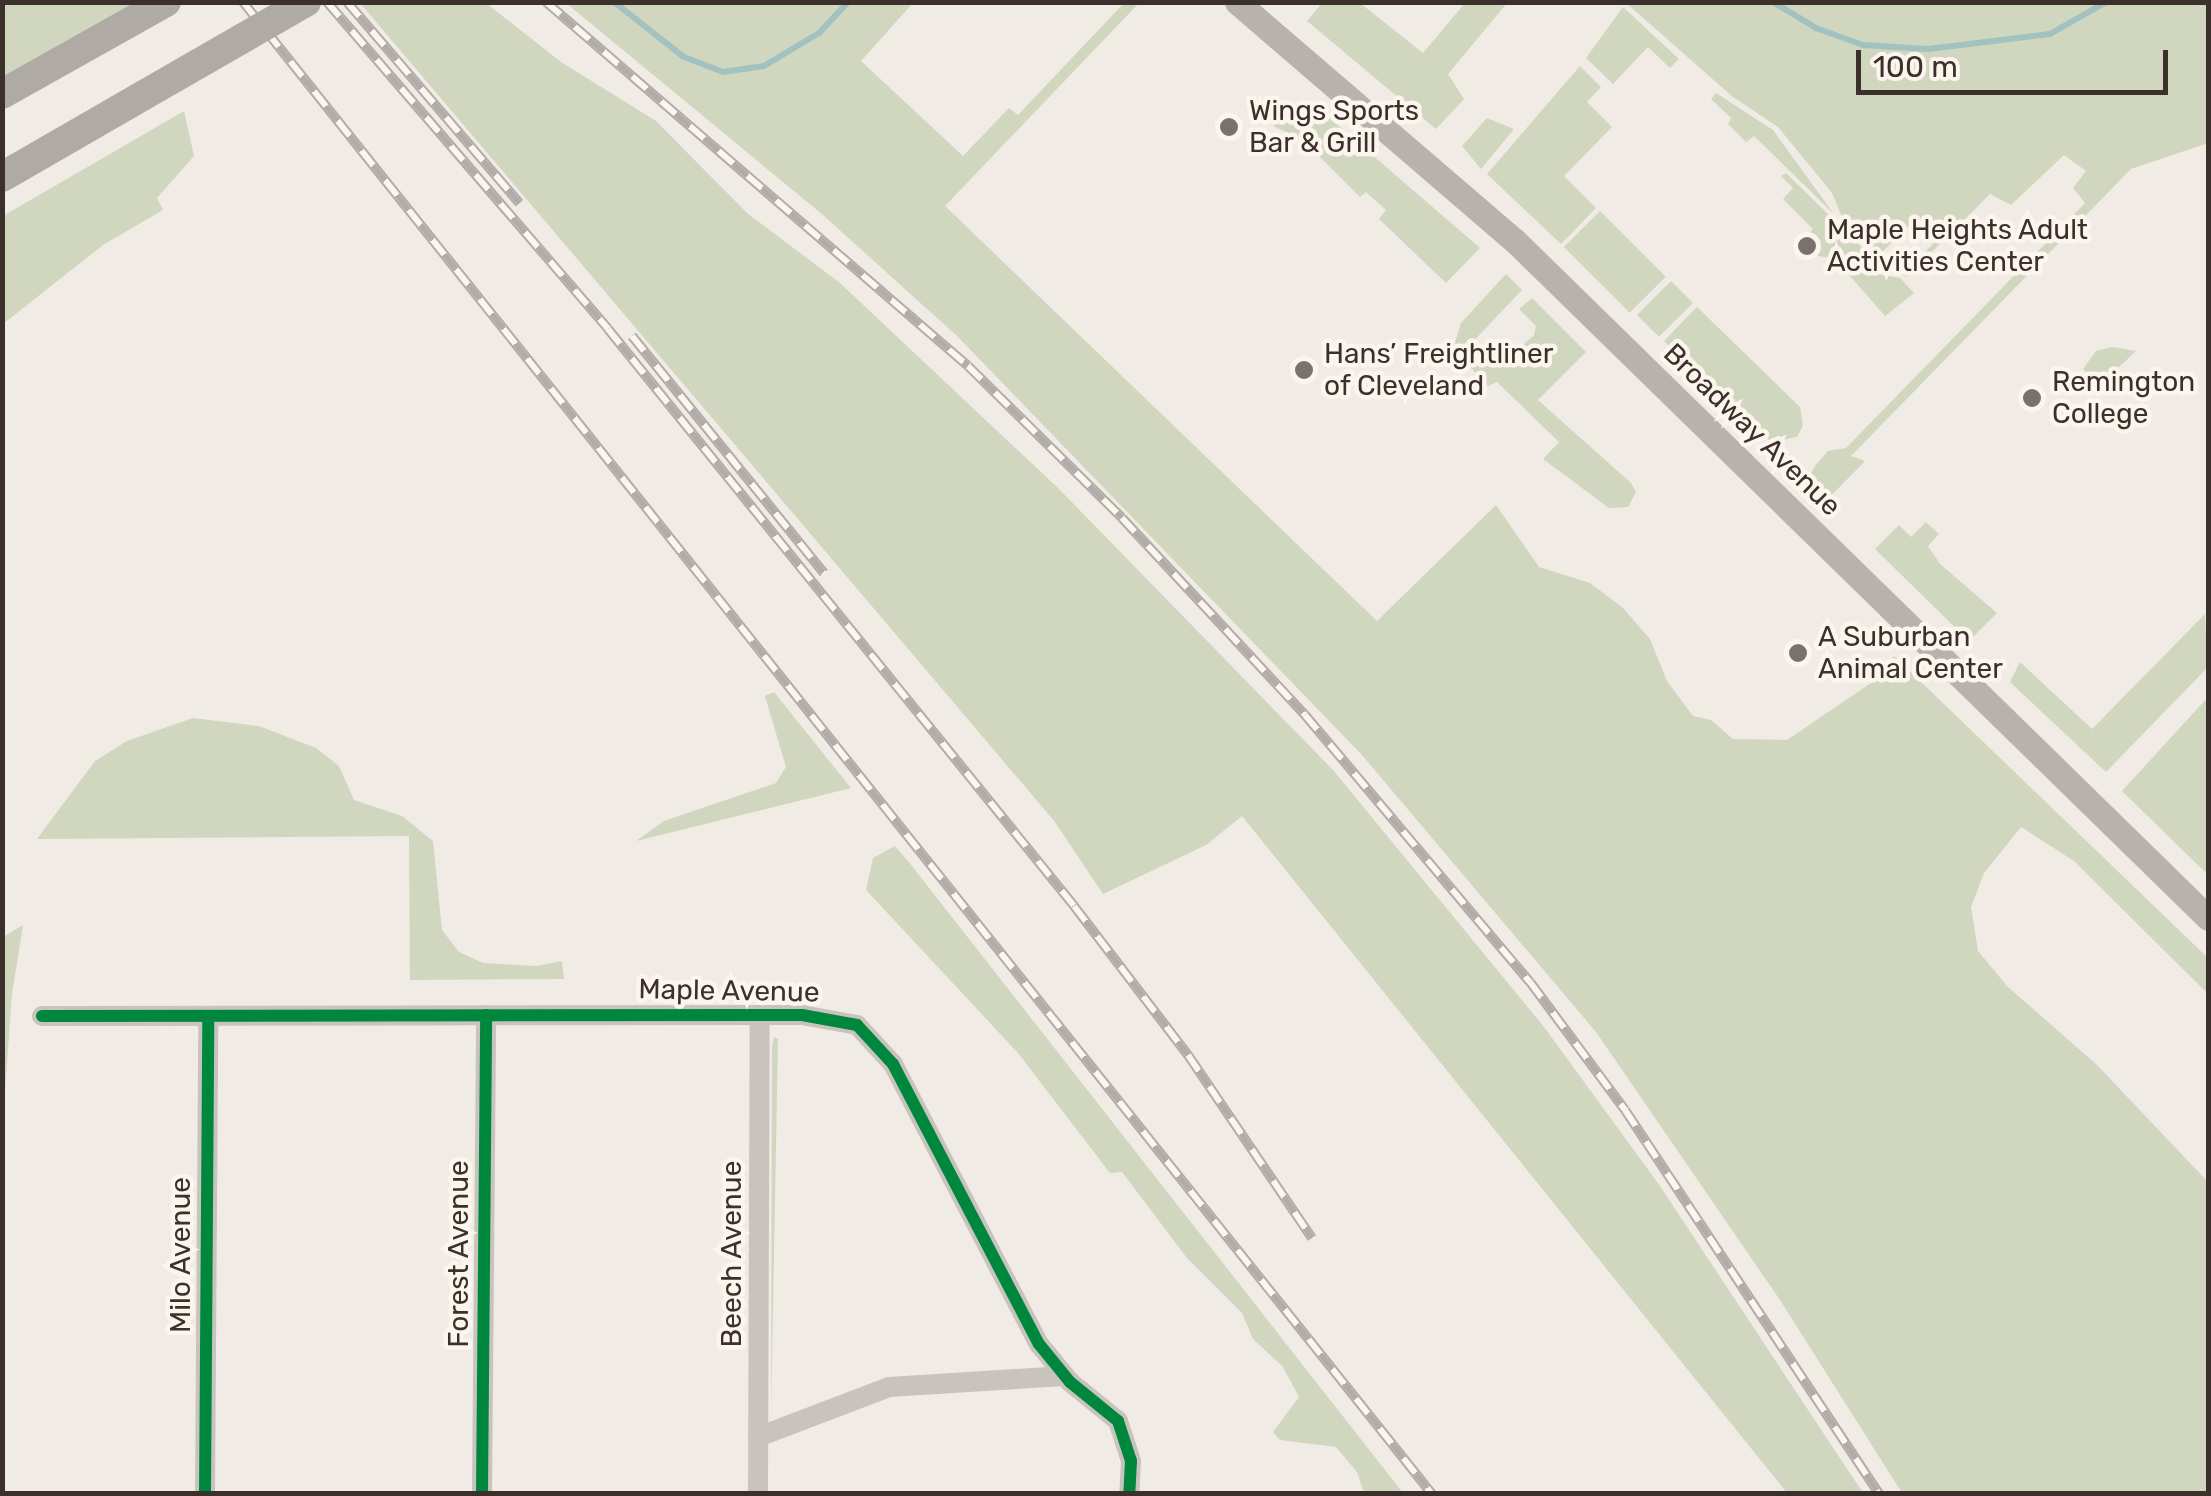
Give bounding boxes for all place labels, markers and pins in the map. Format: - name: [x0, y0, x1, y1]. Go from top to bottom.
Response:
- place label: Wings Sports Bar & Grill: [1249, 94, 1419, 160]
- marker: Wings Sports Bar & Grill: [1218, 116, 1240, 138]
- place label: Maple Heights Adult Activities Center: [1827, 213, 2089, 279]
- marker: Maple Heights Adult Activities Center: [1796, 235, 1818, 257]
- place label: Hans’ Freightliner of Cleveland: [1324, 337, 1553, 403]
- marker: Hans’ Freightliner of Cleveland: [1293, 359, 1315, 381]
- place label: Remington College: [2052, 365, 2195, 431]
- marker: Remington College: [2021, 387, 2043, 409]
- place label: A Suburban Animal Center: [1818, 620, 2003, 686]
- marker: A Suburban Animal Center: [1787, 642, 1809, 664]

